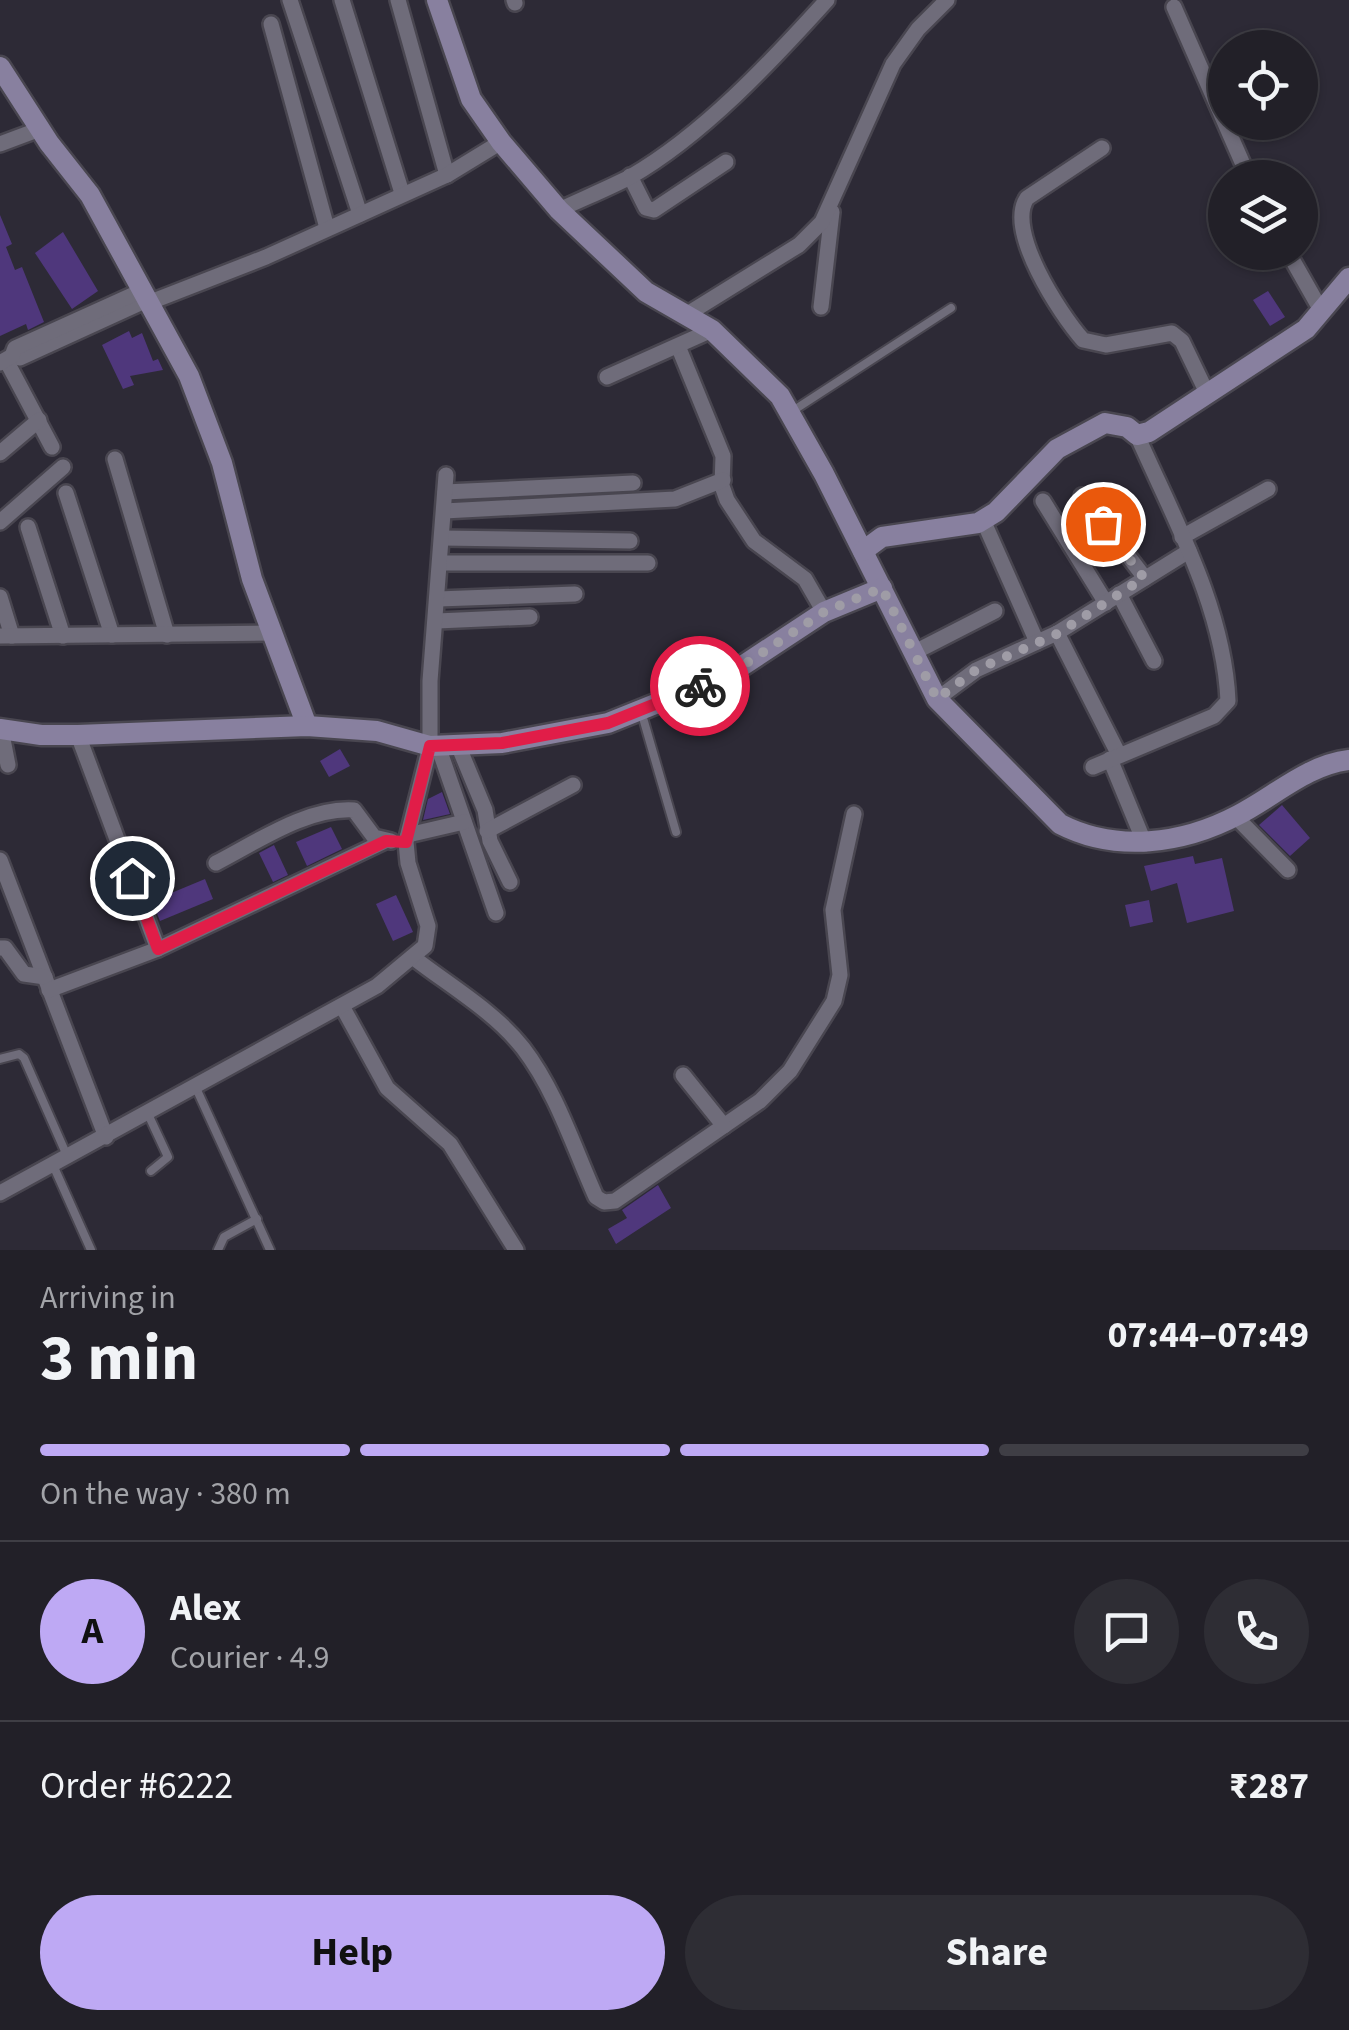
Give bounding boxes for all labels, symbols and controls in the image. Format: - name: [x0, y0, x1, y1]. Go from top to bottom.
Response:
- map controls: [1208, 30, 1318, 270]
- button: locate: [1208, 30, 1318, 140]
- button: layers: [1208, 160, 1318, 270]
- pin: [1061, 482, 1146, 567]
- icon: bag: [1076, 497, 1131, 552]
- courier: [650, 636, 750, 736]
- icon: bike: [673, 659, 728, 714]
- pin: [90, 836, 175, 921]
- icon: home: [105, 851, 160, 906]
- text: Arriving in: [40, 1275, 176, 1321]
- text: 07:44–07:49: [1107, 1308, 1309, 1362]
- text: 3 min: [40, 1312, 198, 1405]
- text: On the way · 380 m: [40, 1471, 291, 1517]
- button: chat: [1074, 1579, 1179, 1684]
- button: phone: [1204, 1579, 1309, 1684]
- text: Alex: [170, 1581, 241, 1635]
- text: A: [82, 1604, 103, 1658]
- text: Courier · 4.9: [170, 1635, 330, 1681]
- text: Order #6222: [40, 1759, 233, 1813]
- text: ₹287: [1229, 1759, 1309, 1813]
- button: Help: [40, 1895, 665, 2010]
- button: Share: [685, 1895, 1309, 2010]

